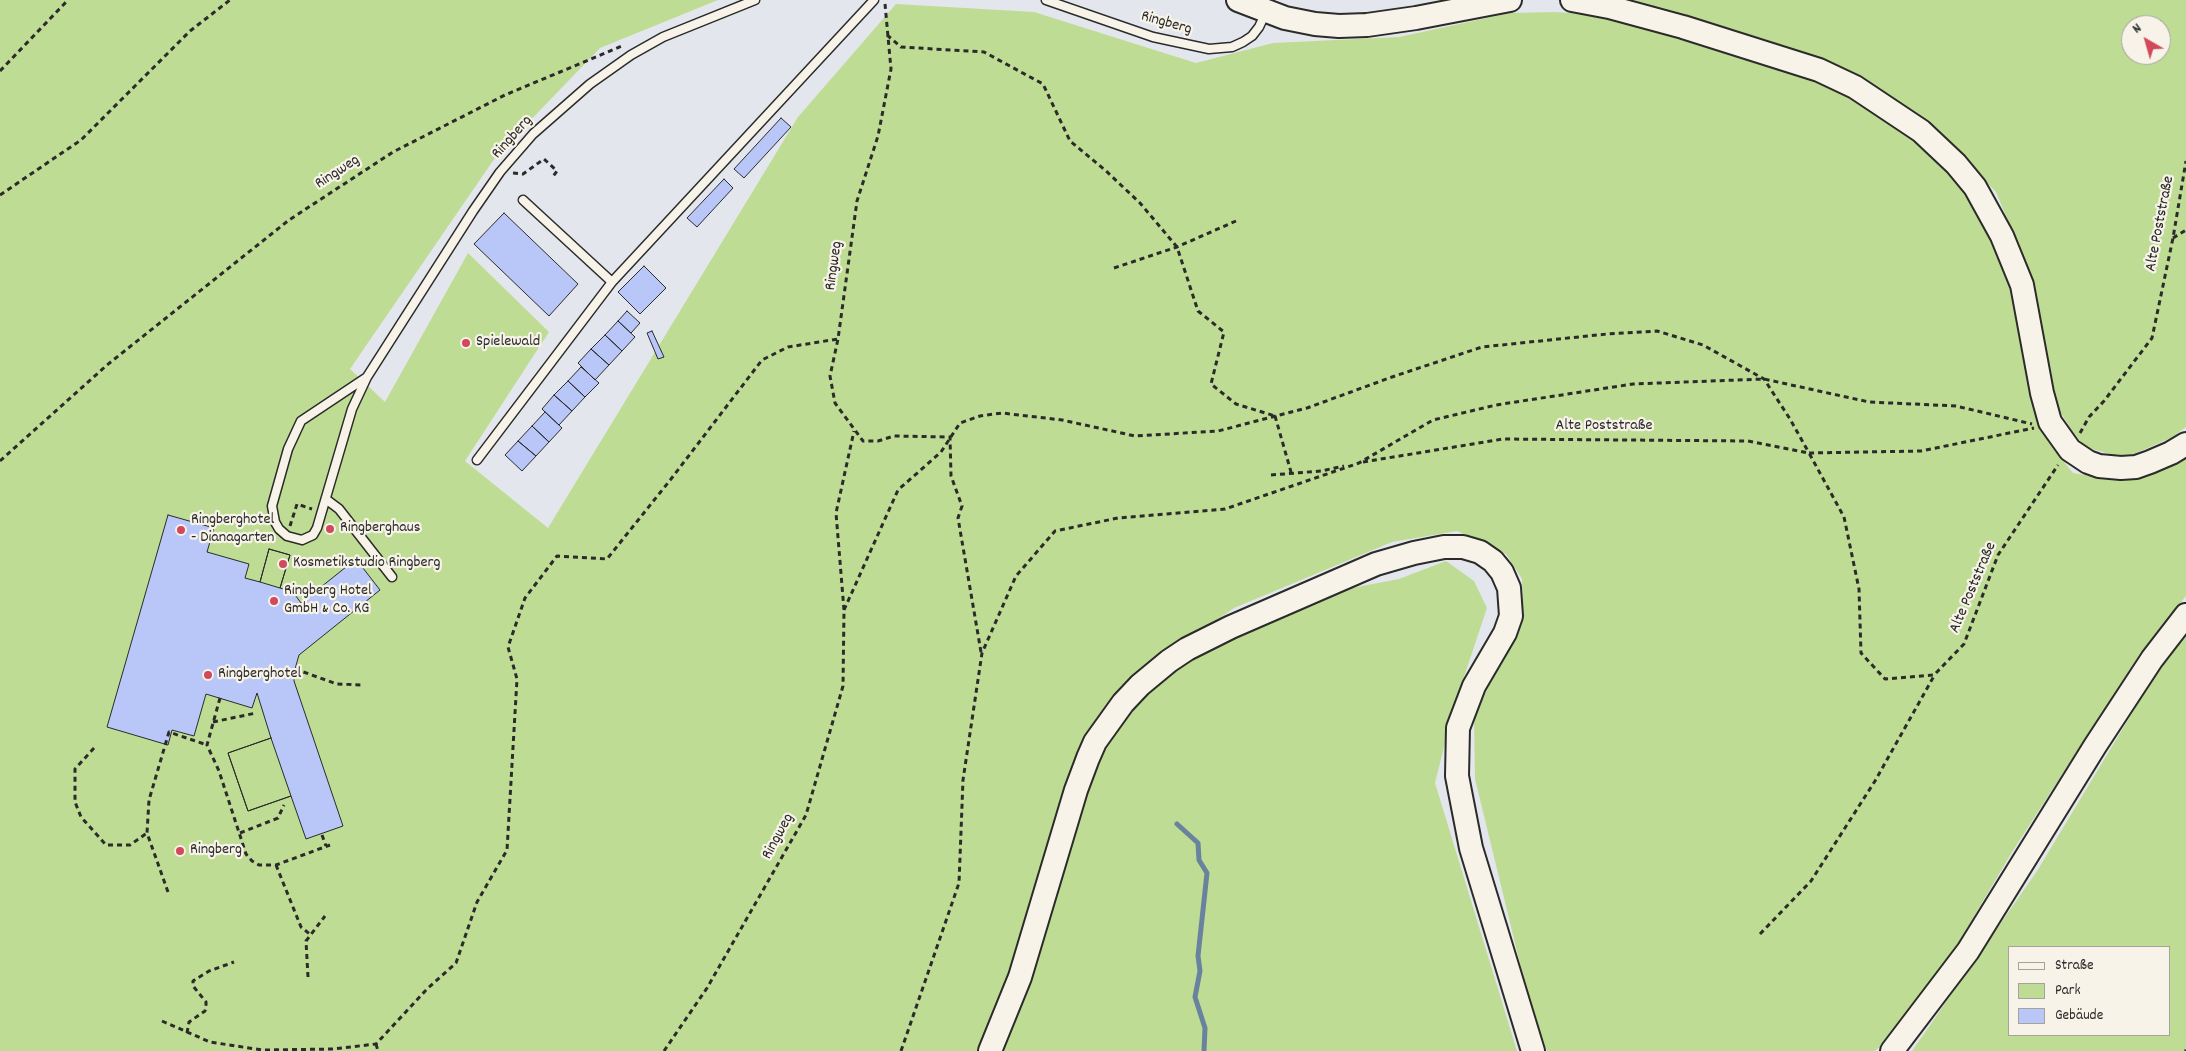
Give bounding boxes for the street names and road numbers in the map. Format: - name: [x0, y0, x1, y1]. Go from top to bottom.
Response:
- street label: Ringberg: [1138, 8, 1194, 40]
- street label: Ringberg: [488, 112, 538, 164]
- street label: Ringweg: [312, 151, 364, 195]
- street label: Alte Poststraße: [2142, 175, 2180, 273]
- street label: Ringweg: [822, 240, 848, 292]
- street label: Alte Poststraße: [1556, 417, 1652, 437]
- street label: Alte Poststraße: [1946, 540, 2002, 636]
- street label: Ringweg: [759, 811, 799, 863]

